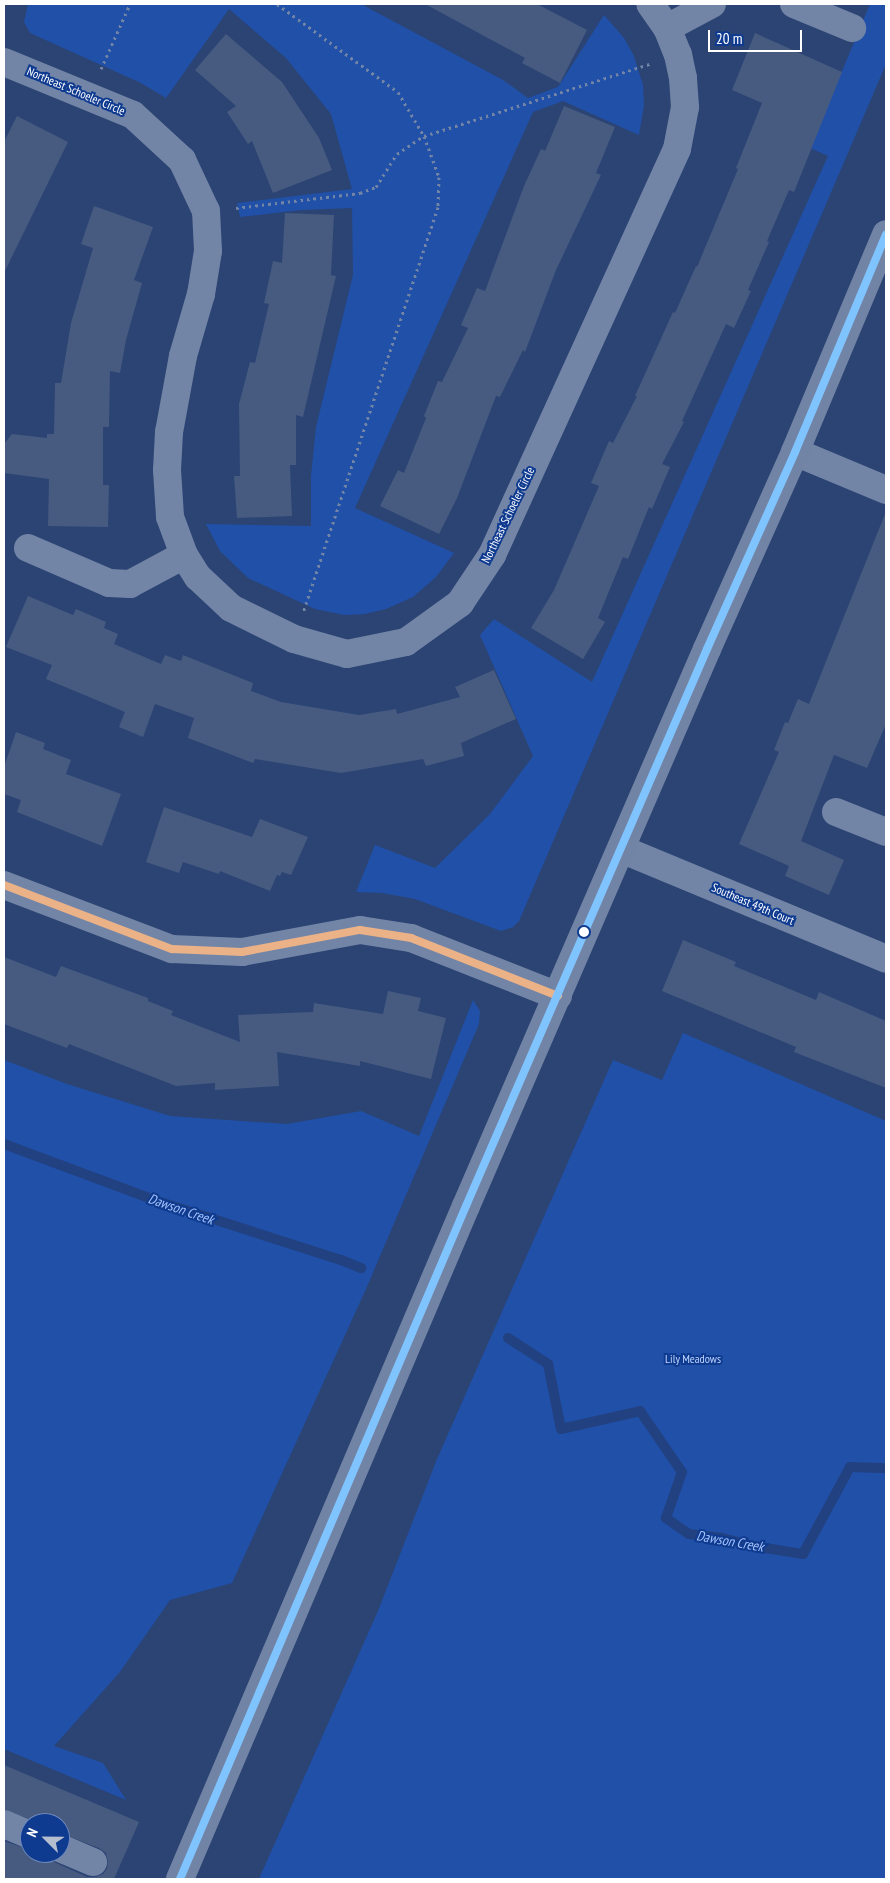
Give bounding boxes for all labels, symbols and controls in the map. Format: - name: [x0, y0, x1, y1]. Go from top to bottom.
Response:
- scale bar: [710, 20, 804, 52]
- text: 20 m: [716, 29, 742, 48]
- street label: Northeast Schoeler Circle: [25, 64, 127, 118]
- street label: Northeast Schoeler Circle: [478, 465, 538, 565]
- street label: Southeast 49th Court: [710, 880, 796, 928]
- unlabelled marker: [579, 927, 589, 937]
- water label: Dawson Creek: [146, 1190, 216, 1228]
- park label: Lily Meadows: [665, 1352, 721, 1366]
- water label: Dawson Creek: [695, 1527, 765, 1555]
- north arrow: [20, 1813, 70, 1863]
- text: N: [22, 1826, 42, 1840]

